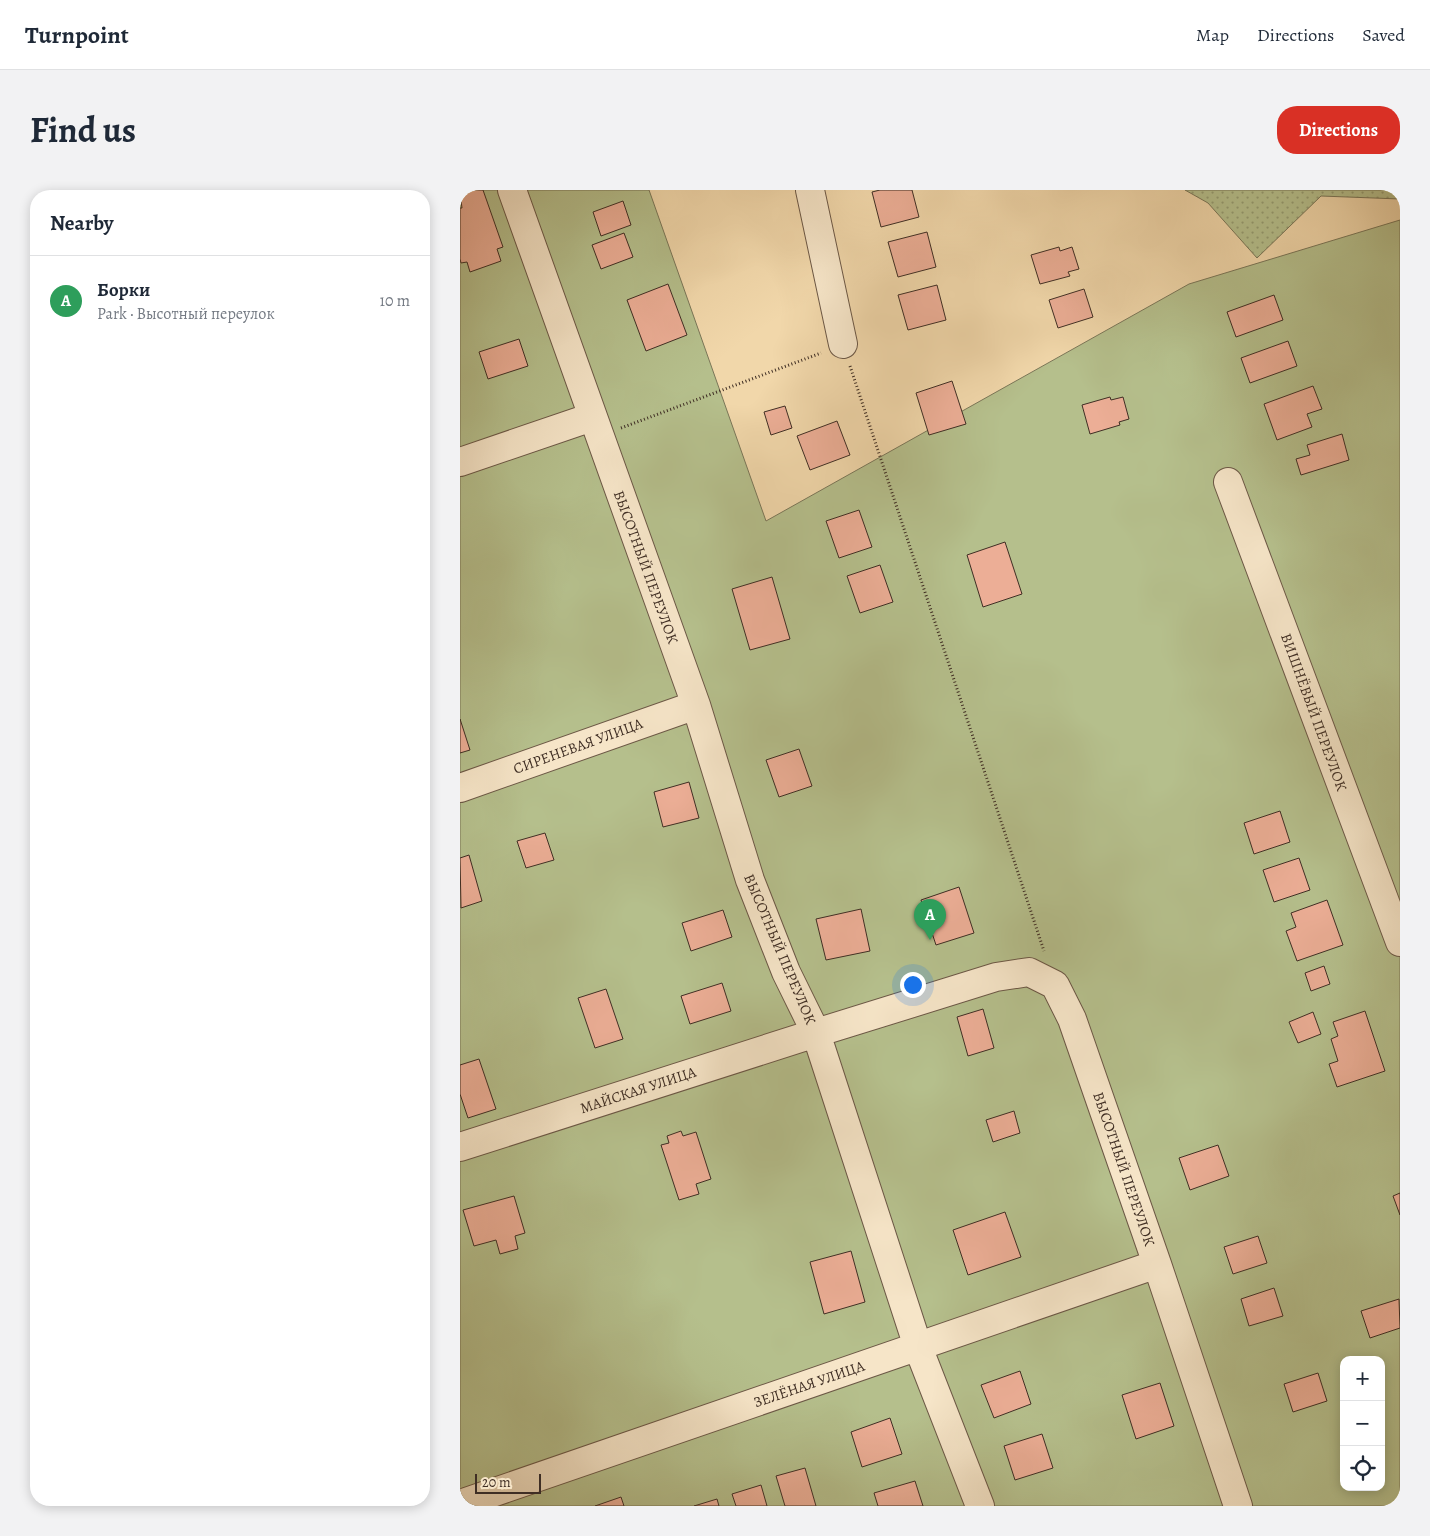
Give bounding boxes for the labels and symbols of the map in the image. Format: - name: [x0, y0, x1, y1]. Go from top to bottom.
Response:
- street label: ВЫСОТНЫЙ ПЕРЕУЛОК: [609, 488, 683, 647]
- street label: ВИШНЁВЫЙ ПЕРЕУЛОК: [1276, 630, 1352, 794]
- street label: СИРЕНЕВАЯ УЛИЦА: [510, 713, 646, 779]
- street label: ВЫСОТНЫЙ ПЕРЕУЛОК: [739, 871, 821, 1028]
- pin: A: [914, 899, 946, 940]
- your location: [900, 972, 926, 998]
- street label: МАЙСКАЯ УЛИЦА: [577, 1062, 699, 1118]
- street label: ВЫСОТНЫЙ ПЕРЕУЛОК: [1088, 1089, 1160, 1249]
- street label: ЗЕЛЁНАЯ УЛИЦА: [751, 1356, 867, 1412]
- scale bar: [475, 1471, 541, 1494]

